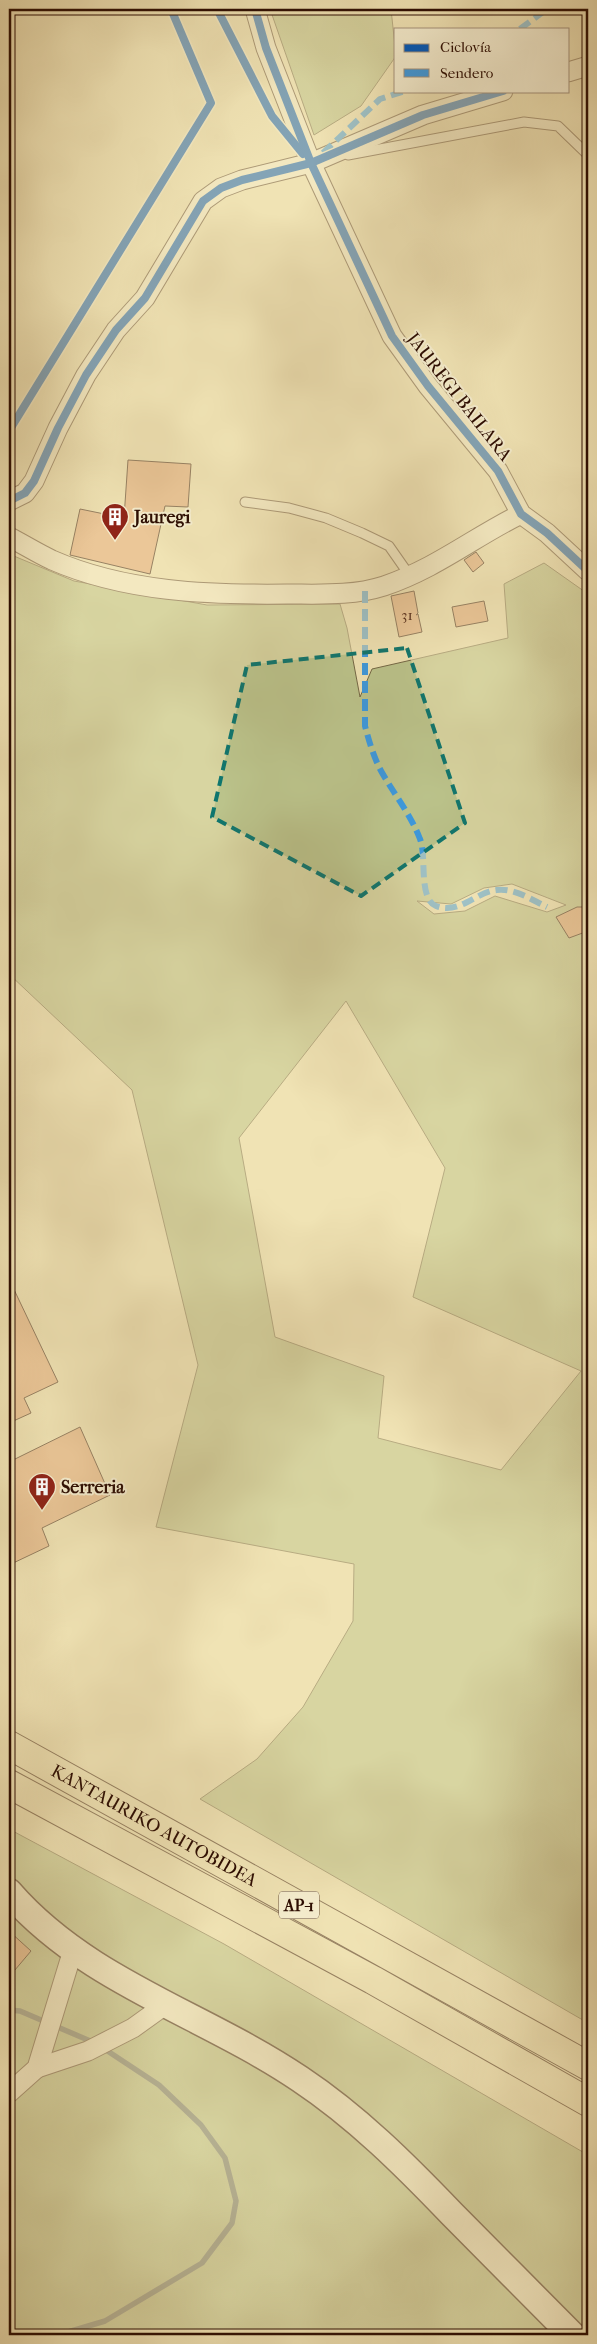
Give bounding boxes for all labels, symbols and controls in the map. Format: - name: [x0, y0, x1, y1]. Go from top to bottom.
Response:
- legend: [394, 28, 570, 92]
- text: Ciclovía: [440, 38, 492, 56]
- text: Sendero: [440, 64, 494, 82]
- street label: JAUREGI BAILARA: [401, 327, 516, 466]
- building icon: Jauregi: [100, 502, 130, 541]
- place label: Jauregi: [132, 507, 191, 528]
- house number: 31: [401, 606, 413, 624]
- building icon: Serreria: [27, 1472, 57, 1511]
- place label: Serreria: [61, 1477, 125, 1498]
- street label: KANTAURIKO AUTOBIDEA: [48, 1760, 261, 1891]
- road number: AP-1: [279, 1892, 319, 1918]

